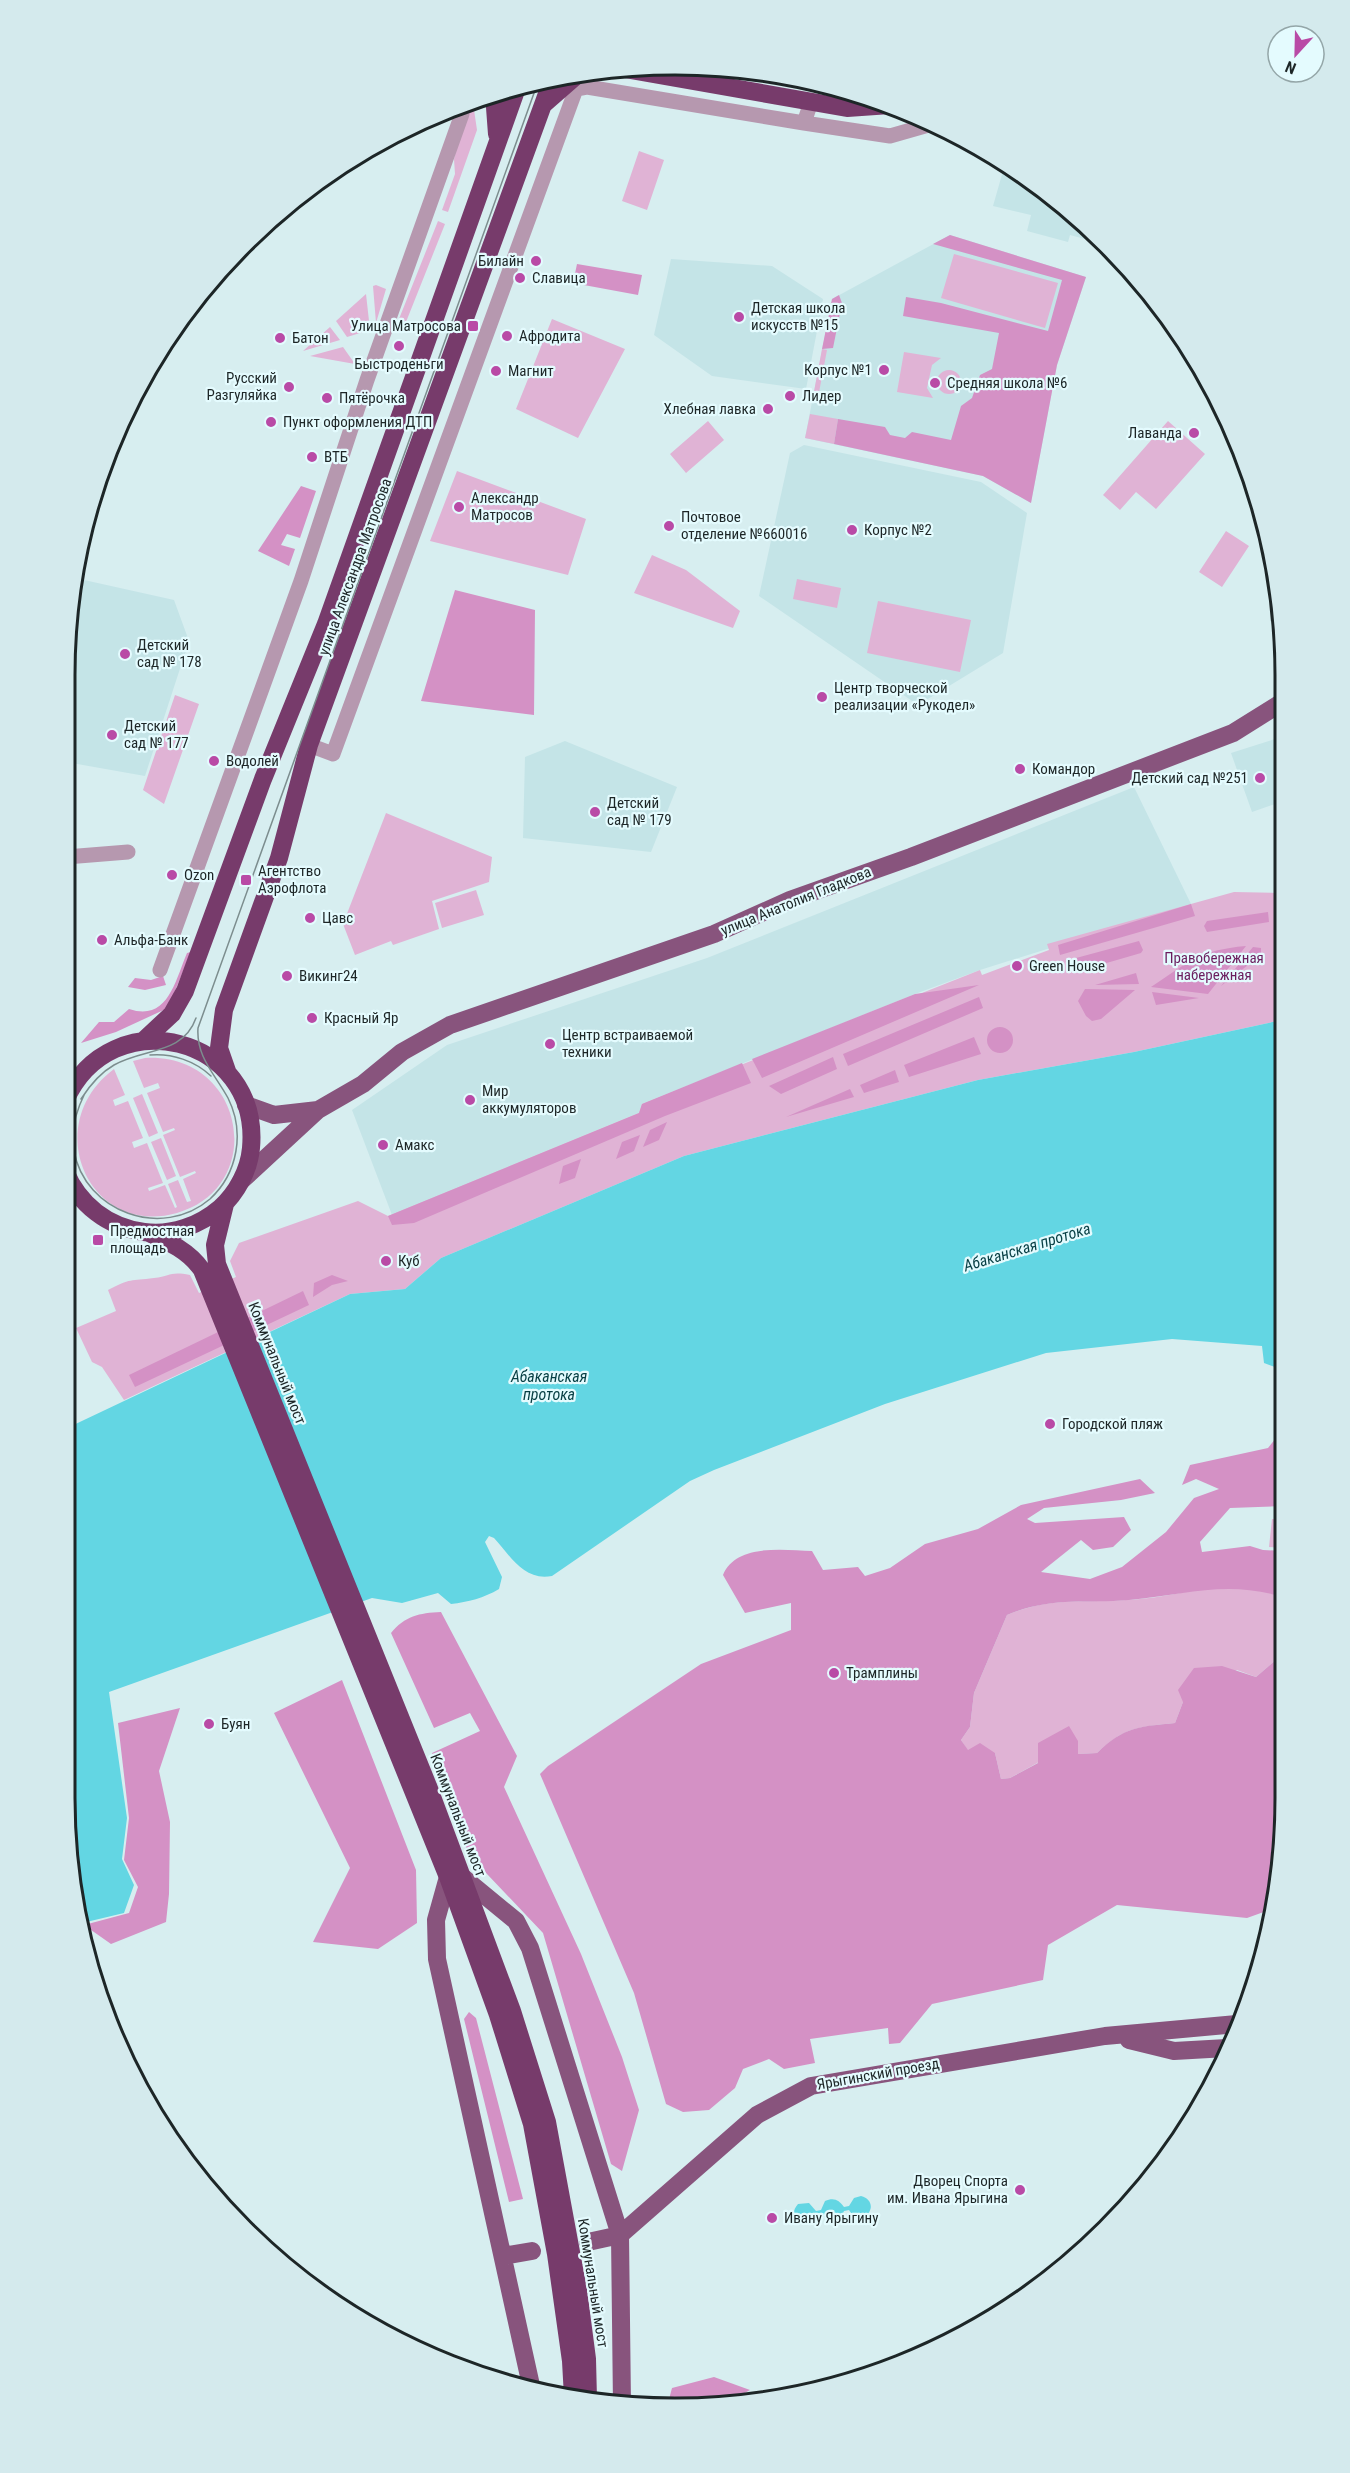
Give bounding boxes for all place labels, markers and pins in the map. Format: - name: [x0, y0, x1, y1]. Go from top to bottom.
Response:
- place label: Билайн: [478, 252, 524, 270]
- marker: Билайн: [529, 254, 543, 268]
- place label: Славица: [532, 269, 586, 287]
- marker: Славица: [513, 271, 527, 285]
- place label: Детская школа искусств №15: [751, 299, 846, 334]
- marker: Детская школа искусств №15: [732, 310, 746, 324]
- place label: Улица Матросова: [351, 317, 461, 335]
- marker: Улица Матросова: [466, 319, 480, 333]
- place label: Афродита: [519, 327, 581, 345]
- place label: Батон: [292, 329, 329, 347]
- marker: Афродита: [500, 329, 514, 343]
- marker: Батон: [273, 331, 287, 345]
- marker: Быстроденьги: [392, 339, 406, 353]
- place label: Быстроденьги: [354, 355, 444, 373]
- place label: Корпус №1: [804, 361, 872, 379]
- place label: Магнит: [508, 362, 554, 380]
- marker: Корпус №1: [877, 363, 891, 377]
- marker: Магнит: [489, 364, 503, 378]
- place label: Русский Разгуляйка: [206, 369, 277, 404]
- place label: Средняя школа №6: [947, 374, 1068, 392]
- marker: Средняя школа №6: [928, 376, 942, 390]
- marker: Русский Разгуляйка: [282, 380, 296, 394]
- place label: Лидер: [802, 387, 841, 405]
- place label: Пятёрочка: [339, 389, 405, 407]
- marker: Лидер: [783, 389, 797, 403]
- marker: Пятёрочка: [320, 391, 334, 405]
- place label: Хлебная лавка: [663, 400, 756, 418]
- marker: Хлебная лавка: [761, 402, 775, 416]
- place label: Пункт оформления ДТП: [283, 413, 432, 431]
- marker: Пункт оформления ДТП: [264, 415, 278, 429]
- place label: Лаванда: [1128, 424, 1182, 442]
- marker: Лаванда: [1187, 426, 1201, 440]
- place label: ВТБ: [324, 448, 348, 466]
- marker: ВТБ: [305, 450, 319, 464]
- place label: Александр Матросов: [471, 489, 539, 524]
- marker: Александр Матросов: [452, 500, 466, 514]
- place label: Почтовое отделение №660016: [681, 508, 807, 543]
- marker: Почтовое отделение №660016: [662, 519, 676, 533]
- place label: Корпус №2: [864, 521, 932, 539]
- marker: Корпус №2: [845, 523, 859, 537]
- place label: Детский сад № 178: [137, 636, 202, 671]
- marker: Детский сад № 178: [118, 647, 132, 661]
- place label: Центр творческой реализации «Рукодел»: [834, 679, 975, 714]
- marker: Центр творческой реализации «Рукодел»: [815, 690, 829, 704]
- place label: Детский сад № 177: [124, 717, 189, 752]
- marker: Детский сад № 177: [105, 728, 119, 742]
- place label: Водолей: [226, 752, 279, 770]
- marker: Водолей: [207, 754, 221, 768]
- place label: Командор: [1032, 760, 1095, 778]
- marker: Командор: [1013, 762, 1027, 776]
- place label: Детский сад №251: [1131, 769, 1248, 787]
- marker: Детский сад №251: [1253, 771, 1267, 785]
- place label: Детский сад № 179: [607, 794, 672, 829]
- marker: Детский сад № 179: [588, 805, 602, 819]
- place label: Агентство Аэрофлота: [258, 862, 326, 897]
- place label: Ozon: [184, 866, 214, 884]
- marker: Ozon: [165, 868, 179, 882]
- marker: Агентство Аэрофлота: [239, 873, 253, 887]
- place label: Цавс: [322, 909, 353, 927]
- marker: Цавс: [303, 911, 317, 925]
- place label: Альфа-Банк: [114, 931, 188, 949]
- marker: Альфа-Банк: [95, 933, 109, 947]
- place label: Green House: [1029, 957, 1105, 975]
- marker: Green House: [1010, 959, 1024, 973]
- place label: Викинг24: [299, 967, 358, 985]
- marker: Викинг24: [280, 969, 294, 983]
- place label: Красный Яр: [324, 1009, 399, 1027]
- marker: Красный Яр: [305, 1011, 319, 1025]
- place label: Центр встраиваемой техники: [562, 1026, 693, 1061]
- marker: Центр встраиваемой техники: [543, 1037, 557, 1051]
- place label: Мир аккумуляторов: [482, 1082, 576, 1117]
- marker: Мир аккумуляторов: [463, 1093, 477, 1107]
- place label: Амакс: [395, 1136, 435, 1154]
- marker: Амакс: [376, 1138, 390, 1152]
- place label: Предмостная площадь: [110, 1222, 194, 1257]
- marker: Предмостная площадь: [91, 1233, 105, 1247]
- place label: Куб: [398, 1252, 420, 1270]
- marker: Куб: [379, 1254, 393, 1268]
- place label: Городской пляж: [1062, 1415, 1163, 1433]
- marker: Городской пляж: [1043, 1417, 1057, 1431]
- place label: Трамплины: [846, 1664, 918, 1682]
- marker: Трамплины: [827, 1666, 841, 1680]
- place label: Буян: [221, 1715, 250, 1733]
- marker: Буян: [202, 1717, 216, 1731]
- place label: Дворец Спорта им. Ивана Ярыгина: [887, 2172, 1008, 2207]
- marker: Дворец Спорта им. Ивана Ярыгина: [1013, 2183, 1027, 2197]
- place label: Ивану Ярыгину: [784, 2209, 878, 2227]
- marker: Ивану Ярыгину: [765, 2211, 779, 2225]

